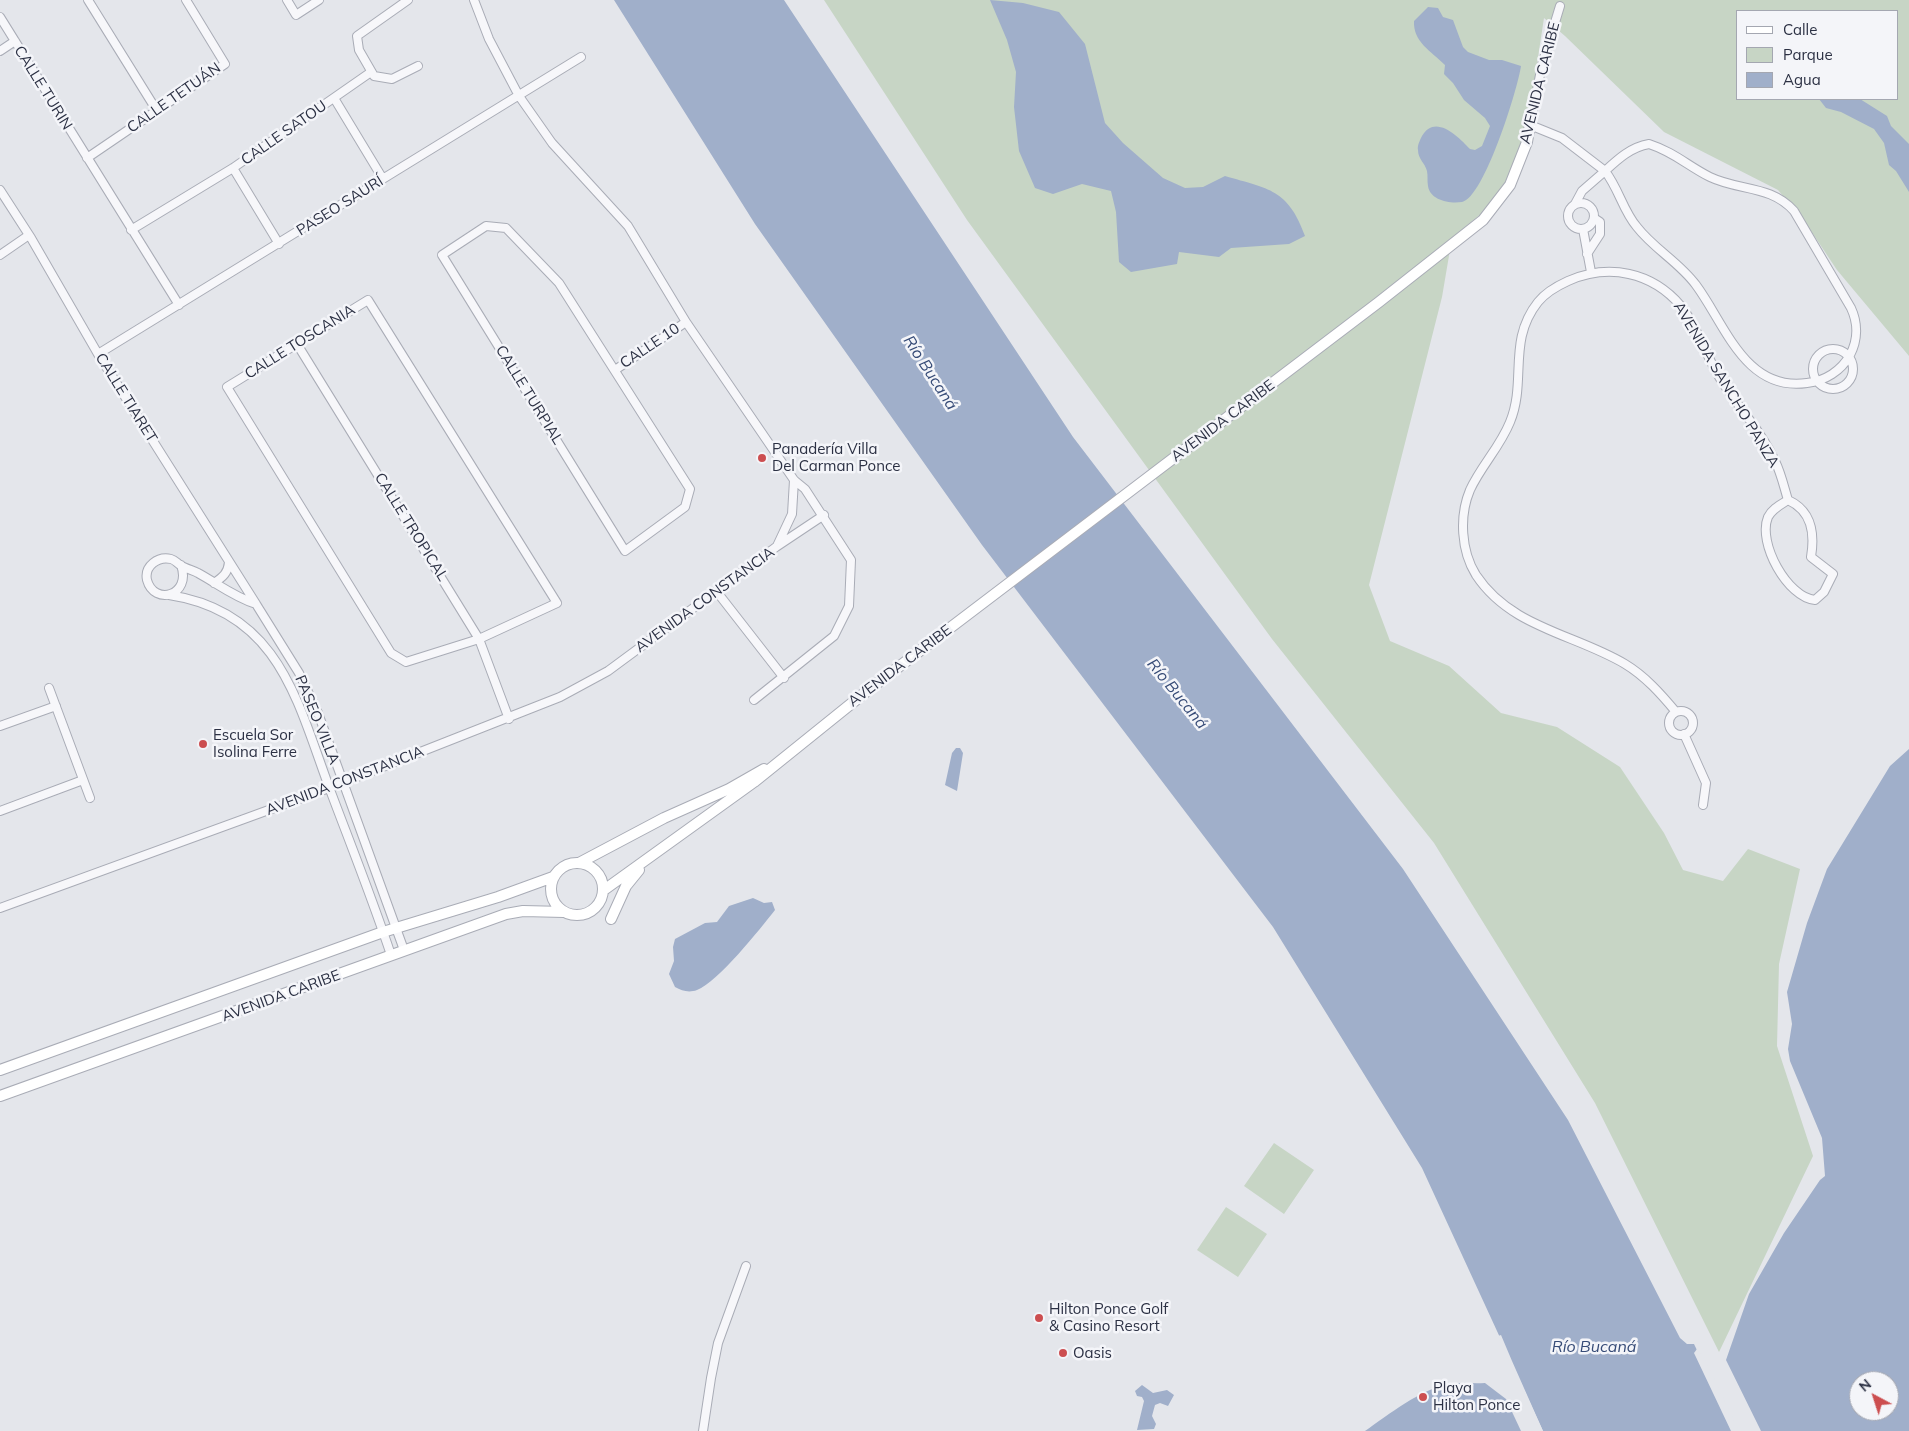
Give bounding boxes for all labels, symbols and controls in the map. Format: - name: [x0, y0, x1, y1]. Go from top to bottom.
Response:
- legend: [1736, 10, 1899, 100]
- street label: AVENIDA CARIBE: [1516, 20, 1564, 146]
- text: Calle: [1783, 20, 1817, 39]
- street label: CALLE TURIN: [10, 43, 76, 133]
- text: Parque: [1783, 45, 1833, 64]
- street label: CALLE TETUÁN: [124, 59, 224, 137]
- text: Agua: [1783, 70, 1821, 89]
- street label: CALLE SATOU: [238, 97, 330, 169]
- street label: PASEO SAURÍ: [293, 172, 387, 240]
- street label: AVENIDA SANCHO PANZA: [1669, 299, 1783, 471]
- street label: CALLE TOSCANIA: [242, 301, 358, 383]
- street label: CALLE 10: [617, 319, 683, 373]
- water label: Río Bucaná: [899, 332, 961, 414]
- street label: CALLE TURPIAL: [491, 342, 567, 448]
- street label: CALLE TIARET: [91, 350, 161, 446]
- street label: AVENIDA CARIBE: [1168, 376, 1278, 466]
- place label: Panadería Villa Del Carman Ponce: [772, 440, 900, 475]
- marker: Panadería Villa Del Carman Ponce: [756, 452, 768, 464]
- street label: CALLE TROPICAL: [371, 470, 451, 584]
- street label: AVENIDA CONSTANCIA: [632, 543, 778, 657]
- street label: AVENIDA CARIBE: [845, 621, 955, 711]
- water label: Río Bucaná: [1143, 655, 1211, 733]
- street label: PASEO VILLA: [291, 673, 343, 767]
- place label: Escuela Sor Isolina Ferre: [213, 726, 297, 761]
- marker: Escuela Sor Isolina Ferre: [197, 738, 209, 750]
- street label: AVENIDA CONSTANCIA: [263, 743, 427, 819]
- street label: AVENIDA CARIBE: [219, 966, 343, 1026]
- place label: Hilton Ponce Golf & Casino Resort: [1049, 1300, 1168, 1335]
- marker: Hilton Ponce Golf & Casino Resort: [1033, 1312, 1045, 1324]
- water label: Río Bucaná: [1552, 1337, 1636, 1357]
- place label: Oasis: [1073, 1344, 1112, 1362]
- marker: Oasis: [1057, 1347, 1069, 1359]
- north arrow: [1849, 1371, 1899, 1421]
- text: N: [1855, 1375, 1875, 1396]
- place label: Playa Hilton Ponce: [1433, 1379, 1520, 1414]
- marker: Playa Hilton Ponce: [1417, 1391, 1429, 1403]

